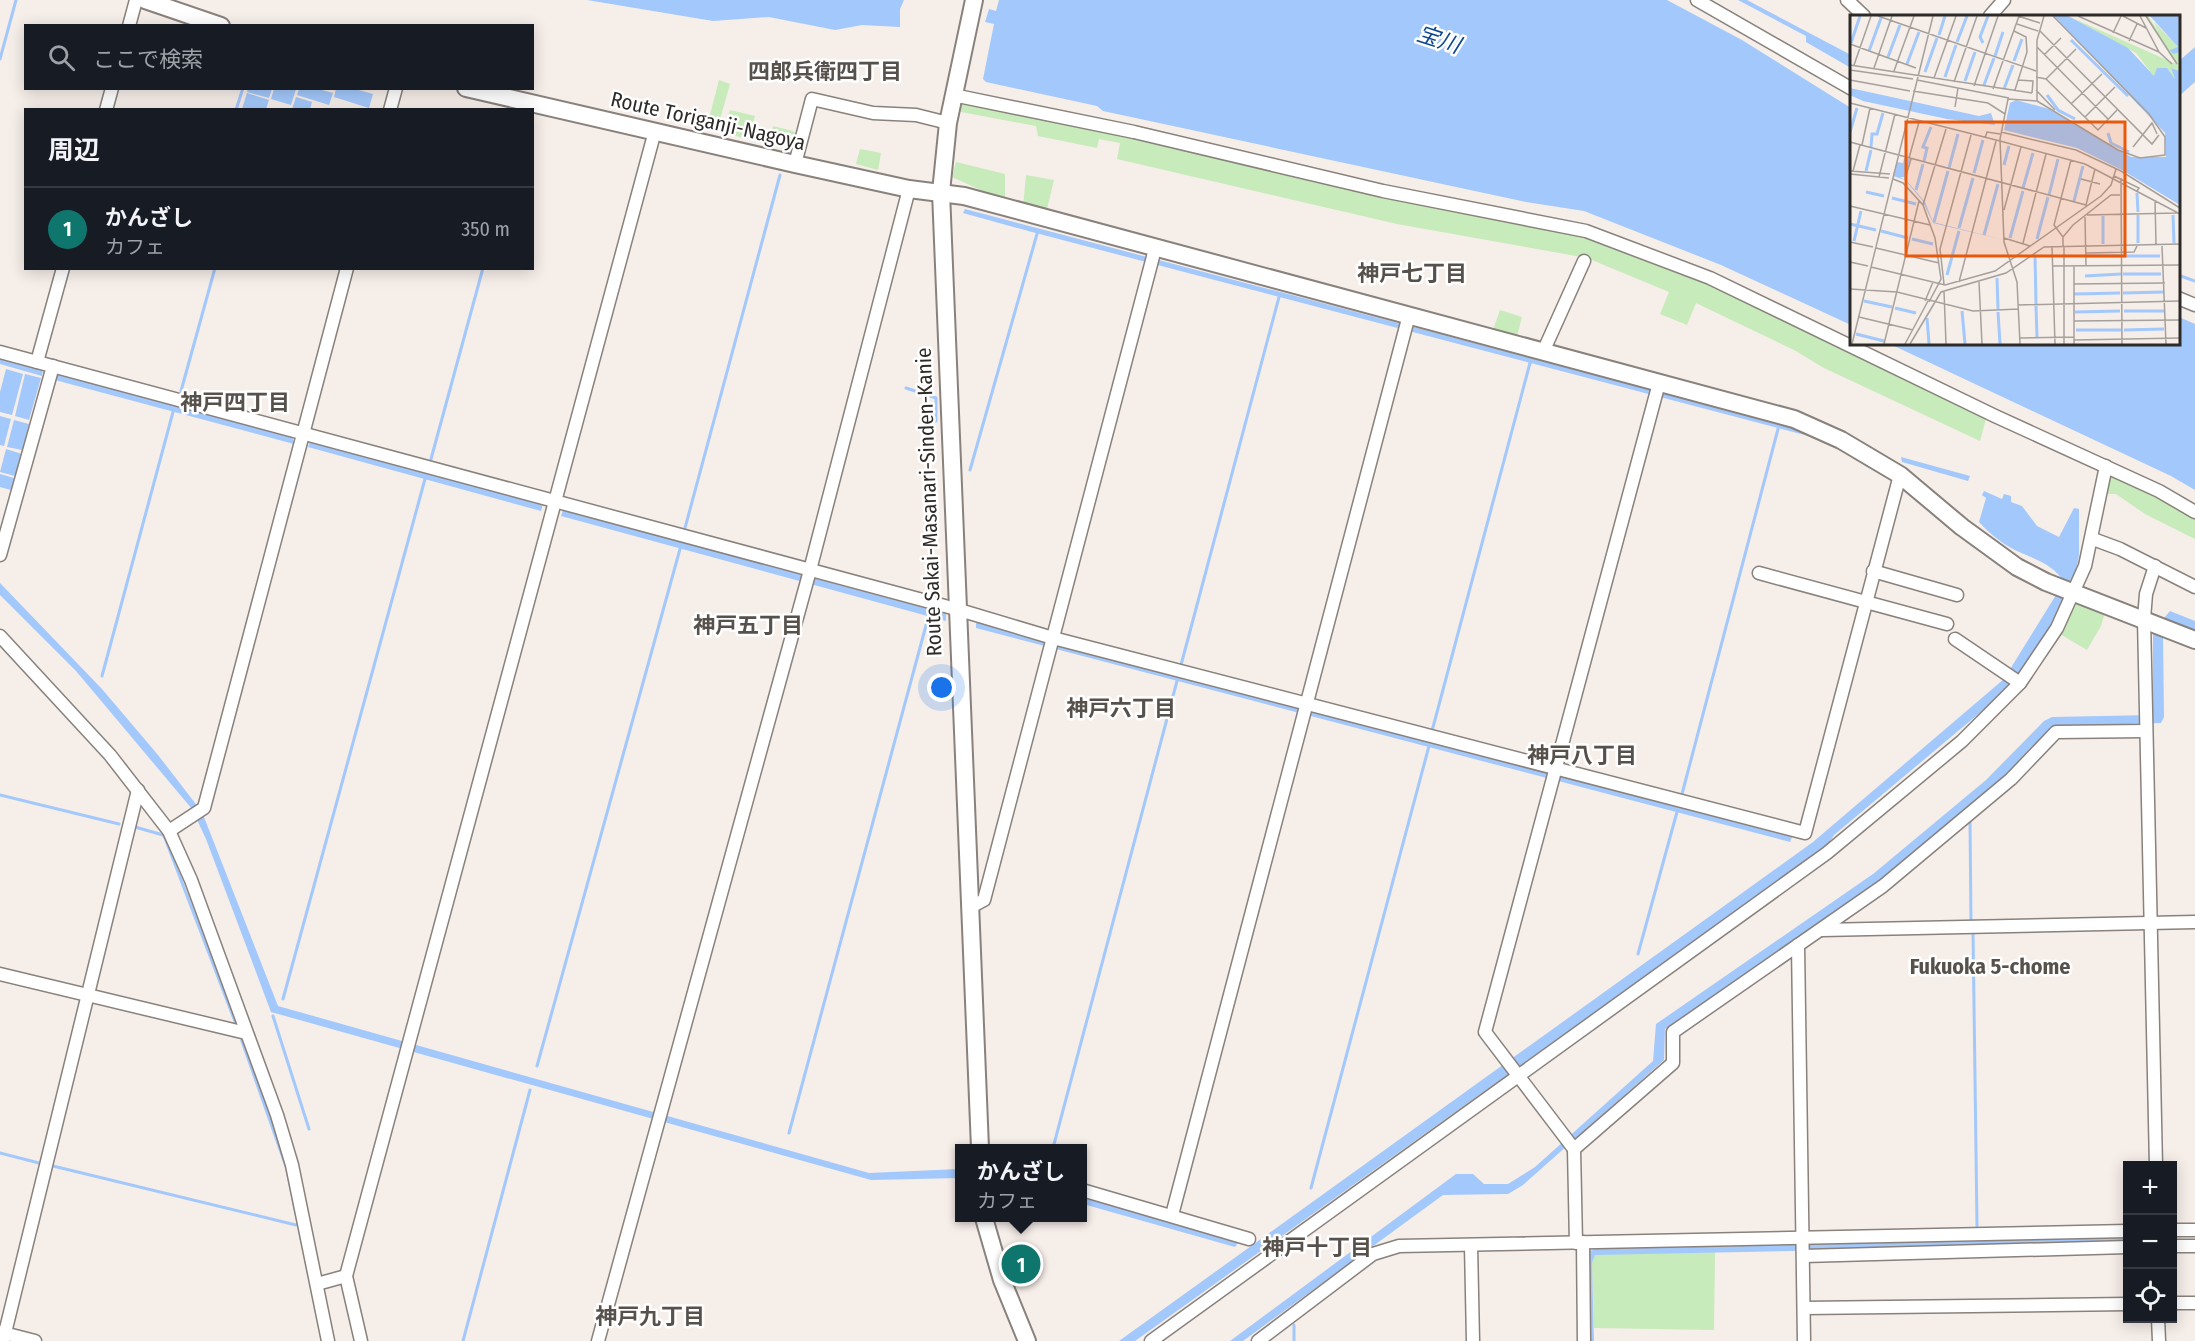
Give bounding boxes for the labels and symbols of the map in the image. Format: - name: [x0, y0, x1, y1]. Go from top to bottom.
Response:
- inset map: [1850, 15, 2180, 345]
- water label: 宝川: [1414, 20, 1466, 60]
- district label: 四郎兵衛四丁目: [748, 58, 902, 85]
- street label: Route Toriganji-Nagoya: [608, 86, 808, 156]
- district label: 神戸七丁目: [1357, 260, 1467, 287]
- street label: Route Sakai-Masanari-Sinden-Kanie: [911, 347, 947, 657]
- district label: 神戸四丁目: [180, 389, 290, 416]
- district label: 神戸五丁目: [693, 612, 803, 639]
- your location: [927, 673, 956, 702]
- district label: 神戸六丁目: [1066, 695, 1176, 722]
- district label: 神戸八丁目: [1527, 742, 1637, 769]
- district label: Fukuoka 5-chome: [1910, 953, 2070, 980]
- district label: 神戸十丁目: [1262, 1234, 1372, 1261]
- pin: 1: [1002, 1242, 1040, 1286]
- district label: 神戸九丁目: [595, 1303, 705, 1330]

